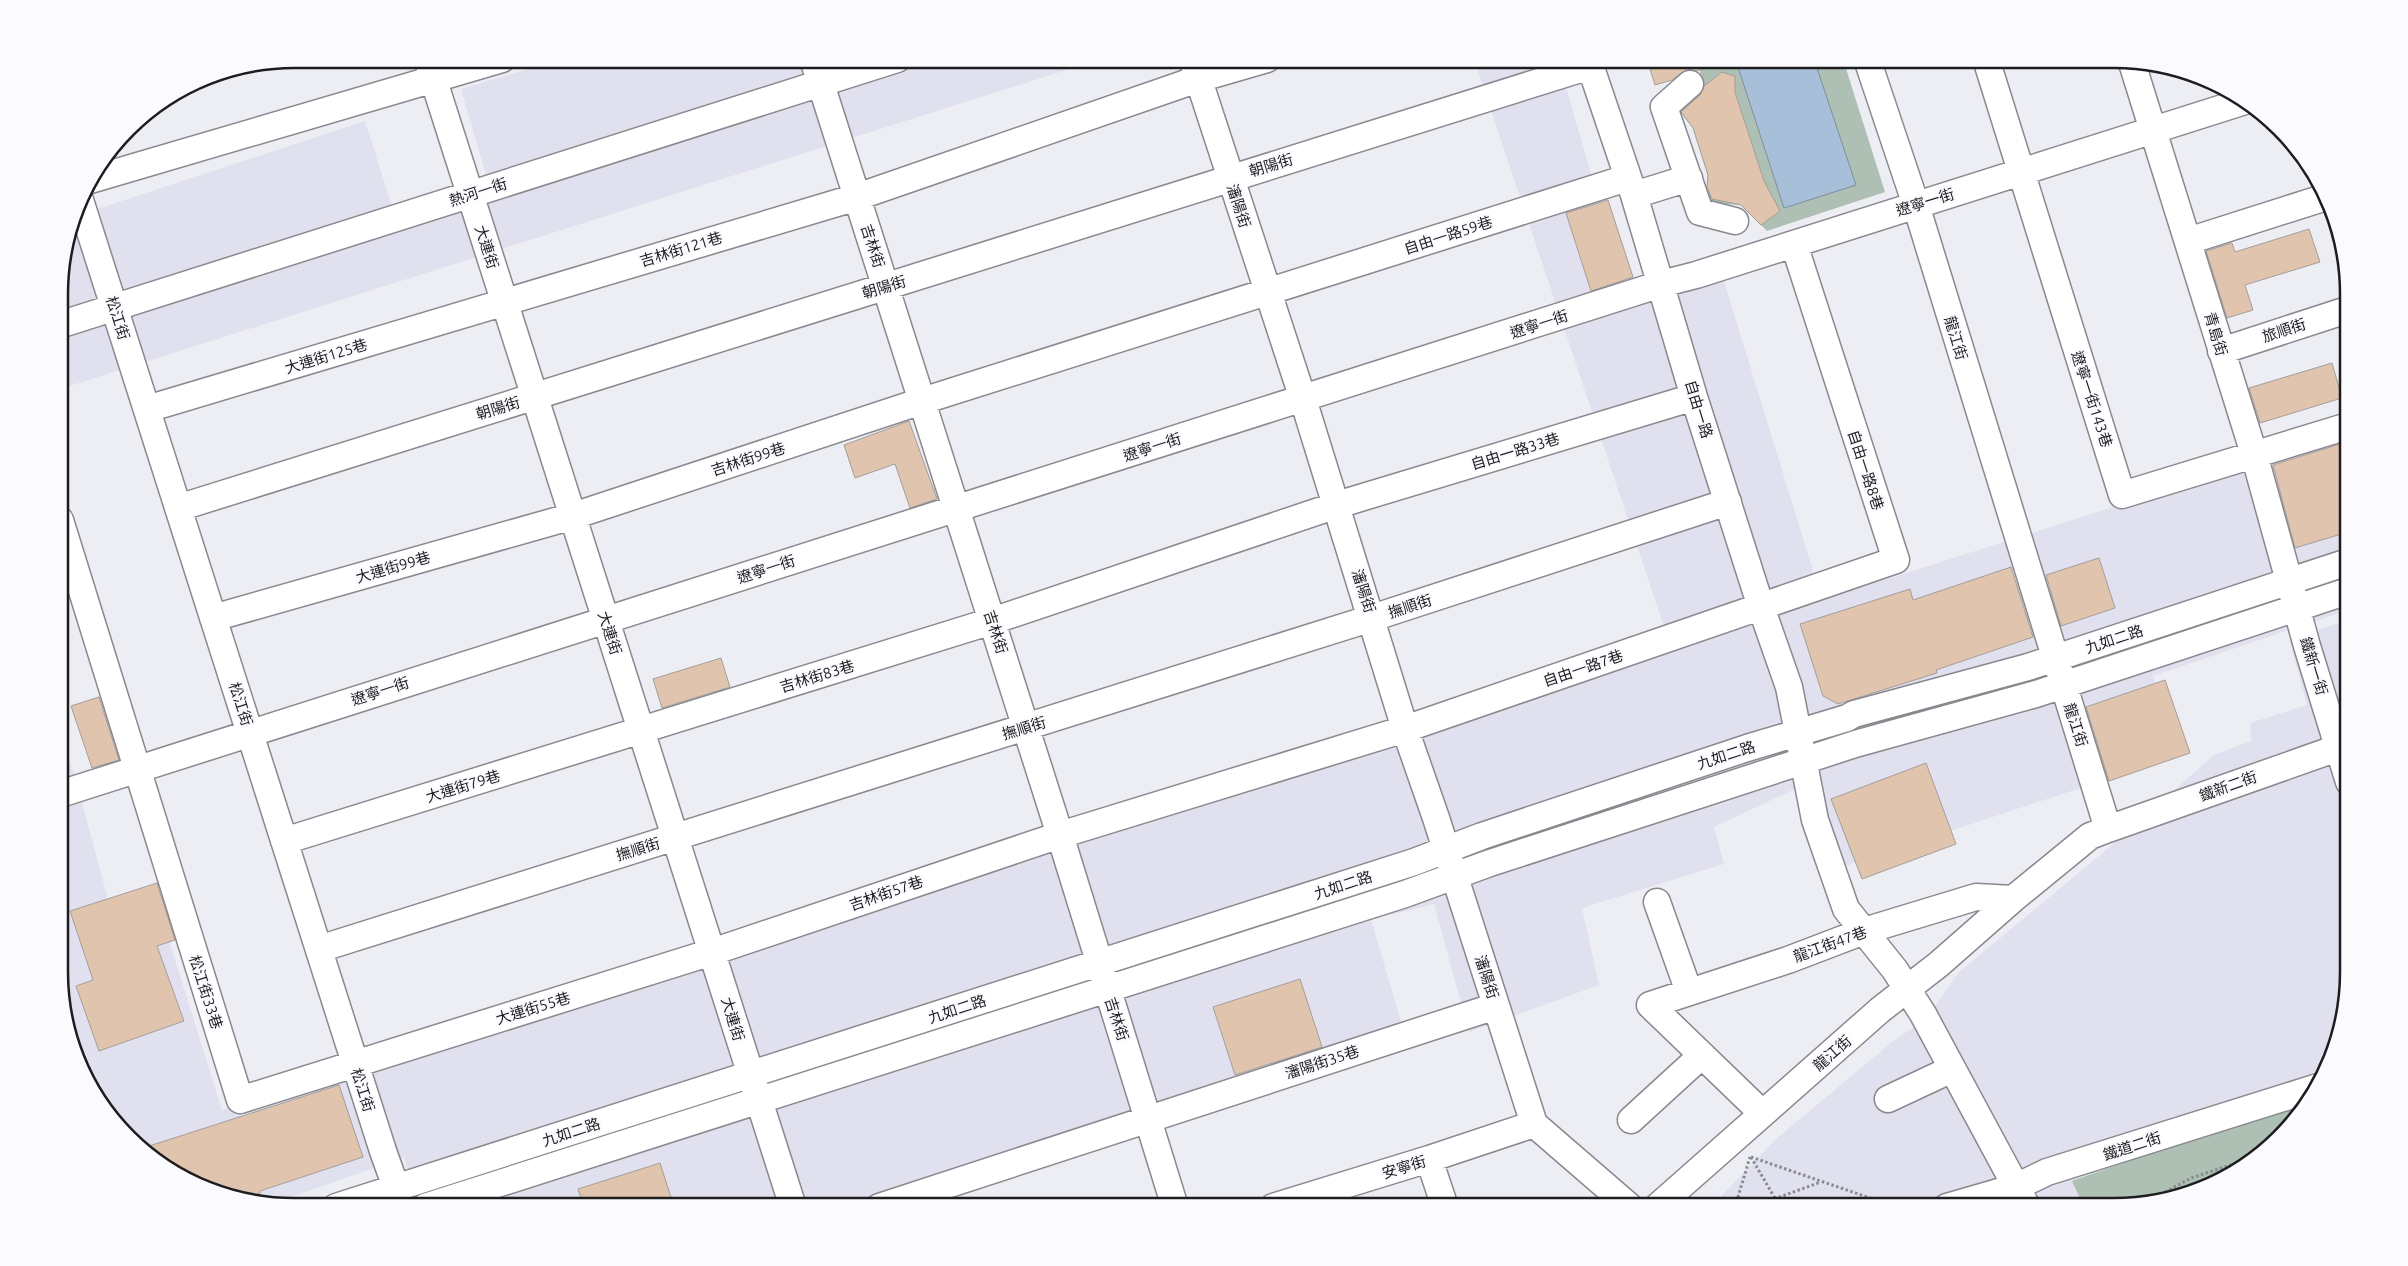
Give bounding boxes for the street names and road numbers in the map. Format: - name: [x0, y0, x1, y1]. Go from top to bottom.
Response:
- street label: 朝陽街: [1247, 150, 1295, 180]
- street label: 熱河一街: [447, 175, 509, 209]
- street label: 瀋陽街: [1224, 182, 1254, 230]
- street label: 遼寧一街: [1894, 185, 1956, 219]
- street label: 自由一路59巷: [1402, 213, 1494, 257]
- street label: 吉林街: [858, 222, 888, 270]
- street label: 大連街: [472, 223, 502, 271]
- street label: 吉林街121巷: [638, 228, 724, 270]
- street label: 朝陽街: [860, 272, 908, 302]
- street label: 松江街: [103, 294, 133, 342]
- street label: 遼寧一街: [1508, 307, 1570, 341]
- street label: 青島街: [2201, 310, 2231, 358]
- street label: 龍江街: [1941, 314, 1971, 362]
- street label: 旅順街: [2260, 315, 2308, 345]
- street label: 大連街125巷: [283, 335, 369, 377]
- street label: 遼寧一街143巷: [2068, 349, 2116, 449]
- street label: 自由一路: [1682, 378, 1716, 440]
- street label: 朝陽街: [474, 393, 522, 423]
- street label: 自由一路8巷: [1845, 428, 1887, 512]
- street label: 自由一路33巷: [1469, 429, 1561, 473]
- street label: 遼寧一街: [1121, 430, 1183, 464]
- street label: 吉林街99巷: [709, 439, 787, 479]
- street label: 大連街99巷: [354, 548, 432, 586]
- street label: 遼寧一街: [735, 552, 797, 586]
- street label: 瀋陽街: [1349, 567, 1379, 615]
- street label: 撫順街: [1386, 591, 1434, 621]
- street label: 吉林街: [981, 608, 1011, 656]
- street label: 大連街: [595, 609, 625, 657]
- street label: 九如二路: [2083, 622, 2145, 656]
- street label: 鐵新一街: [2297, 635, 2331, 697]
- street label: 自由一路7巷: [1541, 646, 1625, 690]
- street label: 吉林街83巷: [778, 657, 856, 695]
- street label: 遼寧一街: [349, 674, 411, 708]
- street label: 松江街: [226, 680, 256, 728]
- street label: 龍江街: [2061, 701, 2091, 749]
- street label: 撫順街: [1000, 713, 1048, 743]
- street label: 九如二路: [1695, 738, 1757, 772]
- street label: 大連街79巷: [424, 767, 502, 805]
- street label: 鐵新二街: [2197, 768, 2259, 804]
- street label: 撫順街: [614, 834, 662, 864]
- street label: 九如二路: [1312, 868, 1374, 902]
- street label: 吉林街57巷: [847, 872, 925, 914]
- street label: 龍江街47巷: [1791, 923, 1869, 965]
- street label: 松江街33巷: [186, 953, 226, 1031]
- street label: 瀋陽街: [1472, 953, 1502, 1001]
- street label: 大連街55巷: [494, 989, 572, 1027]
- street label: 九如二路: [926, 992, 988, 1026]
- street label: 大連街: [718, 995, 748, 1043]
- street label: 吉林街: [1102, 995, 1132, 1043]
- street label: 龍江街: [1809, 1032, 1855, 1074]
- street label: 瀋陽街35巷: [1283, 1042, 1361, 1082]
- street label: 松江街: [348, 1066, 378, 1114]
- street label: 九如二路: [540, 1115, 602, 1149]
- street label: 鐵道二街: [2101, 1129, 2163, 1163]
- street label: 安寧街: [1380, 1152, 1428, 1182]

